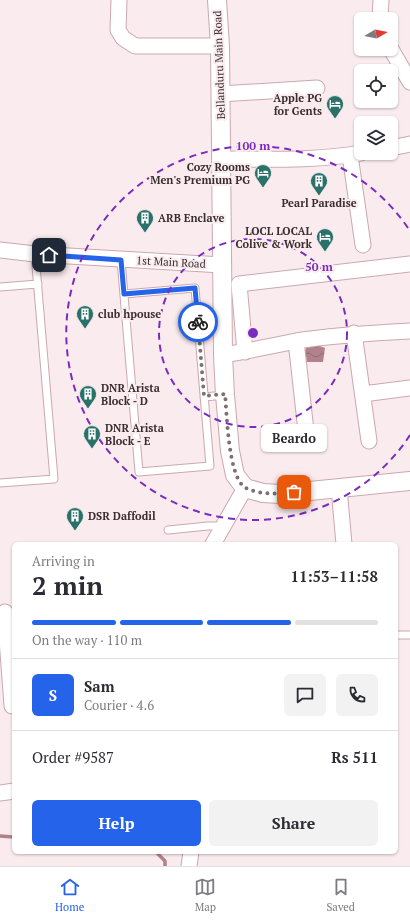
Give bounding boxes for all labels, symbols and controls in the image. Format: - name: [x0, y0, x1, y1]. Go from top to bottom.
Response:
- street label: Bellanduru Main Road: [210, 10, 228, 120]
- north arrow: [354, 12, 398, 56]
- map controls: [354, 12, 398, 160]
- button: locate: [354, 64, 398, 108]
- place label: Apple PG for Gents: [273, 91, 322, 118]
- hotel icon: Apple PG for Gents: [325, 94, 345, 119]
- button: layers: [354, 116, 398, 160]
- text: 100 m: [236, 138, 270, 153]
- place label: Cozy Rooms Men's Premium PG: [150, 160, 250, 187]
- hotel icon: Cozy Rooms Men's Premium PG: [253, 163, 273, 188]
- building icon: Pearl Paradise: [309, 171, 329, 196]
- place label: Pearl Paradise: [281, 196, 357, 210]
- building icon: ARB Enclave: [135, 208, 155, 233]
- place label: ARB Enclave: [158, 211, 224, 225]
- place label: LOCL LOCAL Colive & Work: [236, 224, 313, 251]
- hotel icon: LOCL LOCAL Colive & Work: [315, 227, 335, 252]
- pin: [32, 238, 66, 272]
- icon: home: [38, 244, 60, 266]
- street label: 1st Main Road: [136, 253, 206, 271]
- text: 50 m: [305, 259, 333, 274]
- courier: [178, 302, 218, 342]
- building icon: club hpouse: [75, 304, 95, 329]
- place label: club hpouse: [98, 307, 161, 321]
- icon: bike: [187, 311, 209, 333]
- centre of rings: [246, 326, 260, 340]
- place label: DNR Arista Block - D: [101, 381, 160, 408]
- building icon: DNR Arista Block - D: [78, 384, 98, 409]
- place label: DNR Arista Block - E: [105, 421, 164, 448]
- building icon: DNR Arista Block - E: [82, 424, 102, 449]
- callout: Beardo: [261, 424, 327, 452]
- text: Beardo: [272, 429, 316, 447]
- pin: [277, 475, 311, 509]
- icon: bag: [283, 481, 305, 503]
- building icon: DSR Daffodil: [65, 506, 85, 531]
- place label: DSR Daffodil: [88, 509, 156, 523]
- text: Arriving in: [32, 552, 95, 570]
- text: 11:53–11:58: [291, 566, 378, 586]
- text: 2 min: [32, 568, 103, 602]
- text: On the way · 110 m: [32, 631, 142, 649]
- button: chat: [284, 674, 326, 716]
- button: phone: [336, 674, 378, 716]
- text: Sam: [84, 676, 115, 696]
- text: S: [49, 685, 57, 705]
- text: Courier · 4.6: [84, 696, 154, 714]
- text: Order #9587: [32, 747, 114, 767]
- text: Rs 511: [331, 747, 378, 767]
- button: Help: [32, 800, 201, 846]
- button: Share: [209, 800, 378, 846]
- tab: Home: [55, 876, 84, 914]
- tab: Map: [194, 876, 216, 914]
- tab: Saved: [326, 876, 355, 914]

